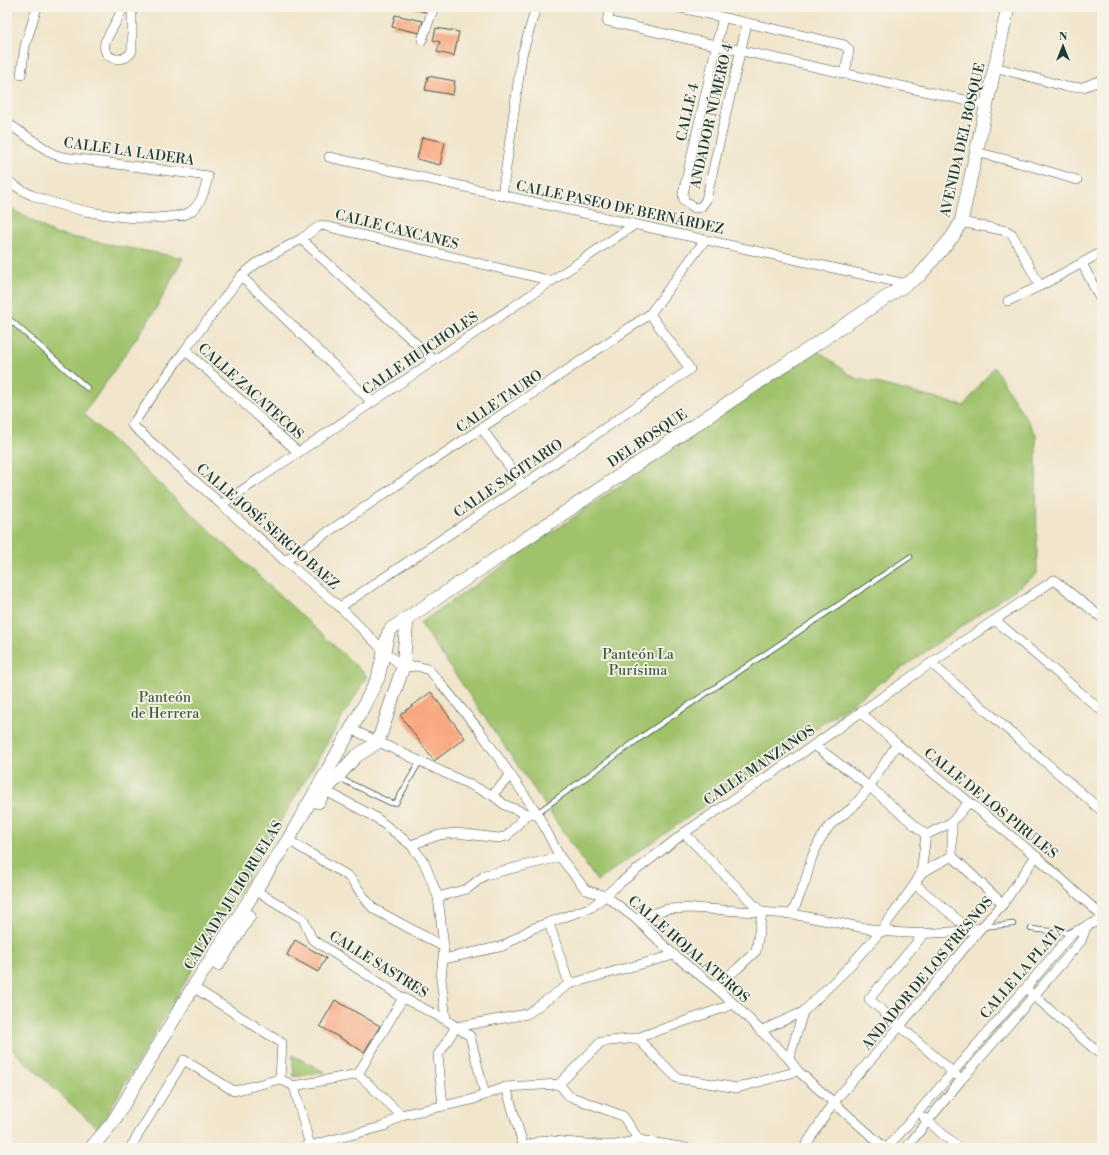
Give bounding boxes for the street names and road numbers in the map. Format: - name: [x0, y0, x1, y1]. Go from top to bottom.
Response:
- street label: ANDADOR NÚMERO 4: [684, 41, 737, 192]
- street label: AVENIDA DEL BOSQUE: [936, 61, 990, 220]
- street label: CALLE 4: [673, 81, 703, 143]
- street label: CALLE LA LADERA: [62, 134, 196, 170]
- street label: CALLE PASEO DE BERNÁRDEZ: [514, 175, 726, 239]
- street label: CALLE CAXCANES: [333, 206, 461, 254]
- street label: CALLE HUICHOLES: [359, 308, 482, 399]
- street label: CALLE ZACATECOS: [194, 340, 307, 444]
- street label: CALLE TAURO: [453, 366, 546, 437]
- street label: DEL BOSQUE: [604, 406, 691, 472]
- street label: CALLE SAGITARIO: [450, 436, 567, 522]
- street label: CALLE JOSÉ SERGIO BAEZ: [192, 458, 344, 594]
- street label: CALLE MANZANOS: [700, 722, 819, 810]
- street label: CALLE DE LOS PIRULES: [920, 744, 1061, 863]
- street label: CALZADA JULIO RUELAS: [181, 818, 287, 973]
- street label: CALLE HOJALATEROS: [624, 892, 753, 1007]
- street label: ANDADOR DE LOS FRESNOS: [858, 893, 997, 1055]
- street label: CALLE LA PLATA: [976, 920, 1069, 1023]
- street label: CALLE SASTRES: [326, 927, 431, 1003]

